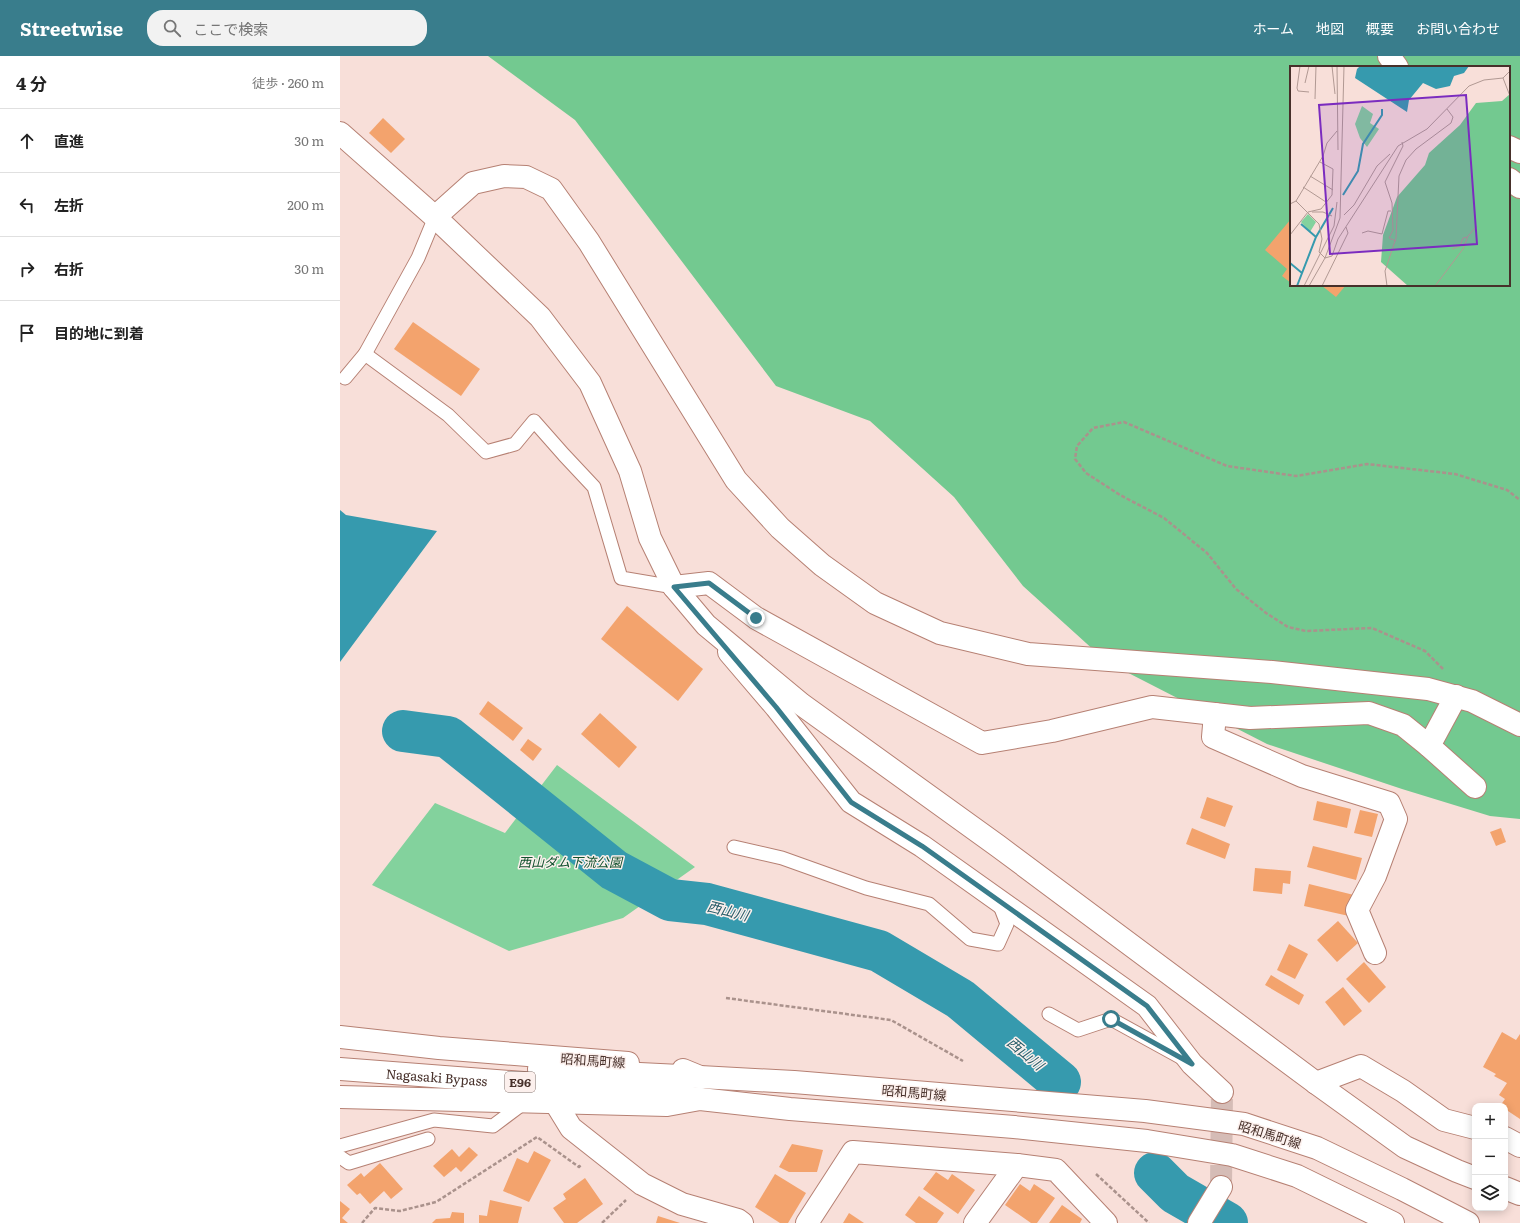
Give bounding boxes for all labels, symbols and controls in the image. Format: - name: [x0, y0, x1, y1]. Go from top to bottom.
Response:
- search box: [147, 10, 427, 46]
- text: Streetwise: [20, 14, 123, 42]
- icon: search: [161, 17, 183, 39]
- text: ここで検索: [193, 17, 268, 40]
- text: ホーム: [1252, 18, 1294, 38]
- text: 地図: [1316, 18, 1344, 38]
- text: 概要: [1366, 18, 1394, 38]
- text: お問い合わせ: [1416, 18, 1500, 38]
- inset map: [1290, 66, 1510, 286]
- text: 4 分: [16, 70, 47, 95]
- text: 徒歩 · 260 m: [252, 73, 324, 92]
- text: 直進: [54, 129, 84, 152]
- icon: ahead: [16, 130, 38, 152]
- text: 30 m: [294, 131, 324, 150]
- text: 左折: [54, 193, 84, 216]
- icon: left: [16, 194, 38, 216]
- text: 200 m: [287, 195, 324, 214]
- text: 右折: [54, 257, 84, 280]
- icon: right: [16, 258, 38, 280]
- text: 30 m: [294, 259, 324, 278]
- text: 目的地に到着: [54, 321, 144, 344]
- icon: arrive: [16, 322, 38, 344]
- route end: [747, 609, 765, 627]
- park label: 西山ダム下流公園: [518, 852, 624, 871]
- water label: 西山川: [705, 895, 753, 925]
- route start: [1102, 1010, 1120, 1028]
- water label: 西山川: [1003, 1032, 1050, 1075]
- street label: 昭和馬町線: [560, 1048, 626, 1072]
- street label: Nagasaki Bypass: [385, 1063, 488, 1090]
- road number: E96: [505, 1072, 535, 1092]
- street label: 昭和馬町線: [881, 1080, 947, 1104]
- map controls: [1472, 1103, 1508, 1211]
- button: +: [1472, 1103, 1508, 1139]
- street label: 昭和馬町線: [1236, 1115, 1304, 1153]
- button: −: [1472, 1139, 1508, 1175]
- button: layers: [1472, 1175, 1508, 1211]

